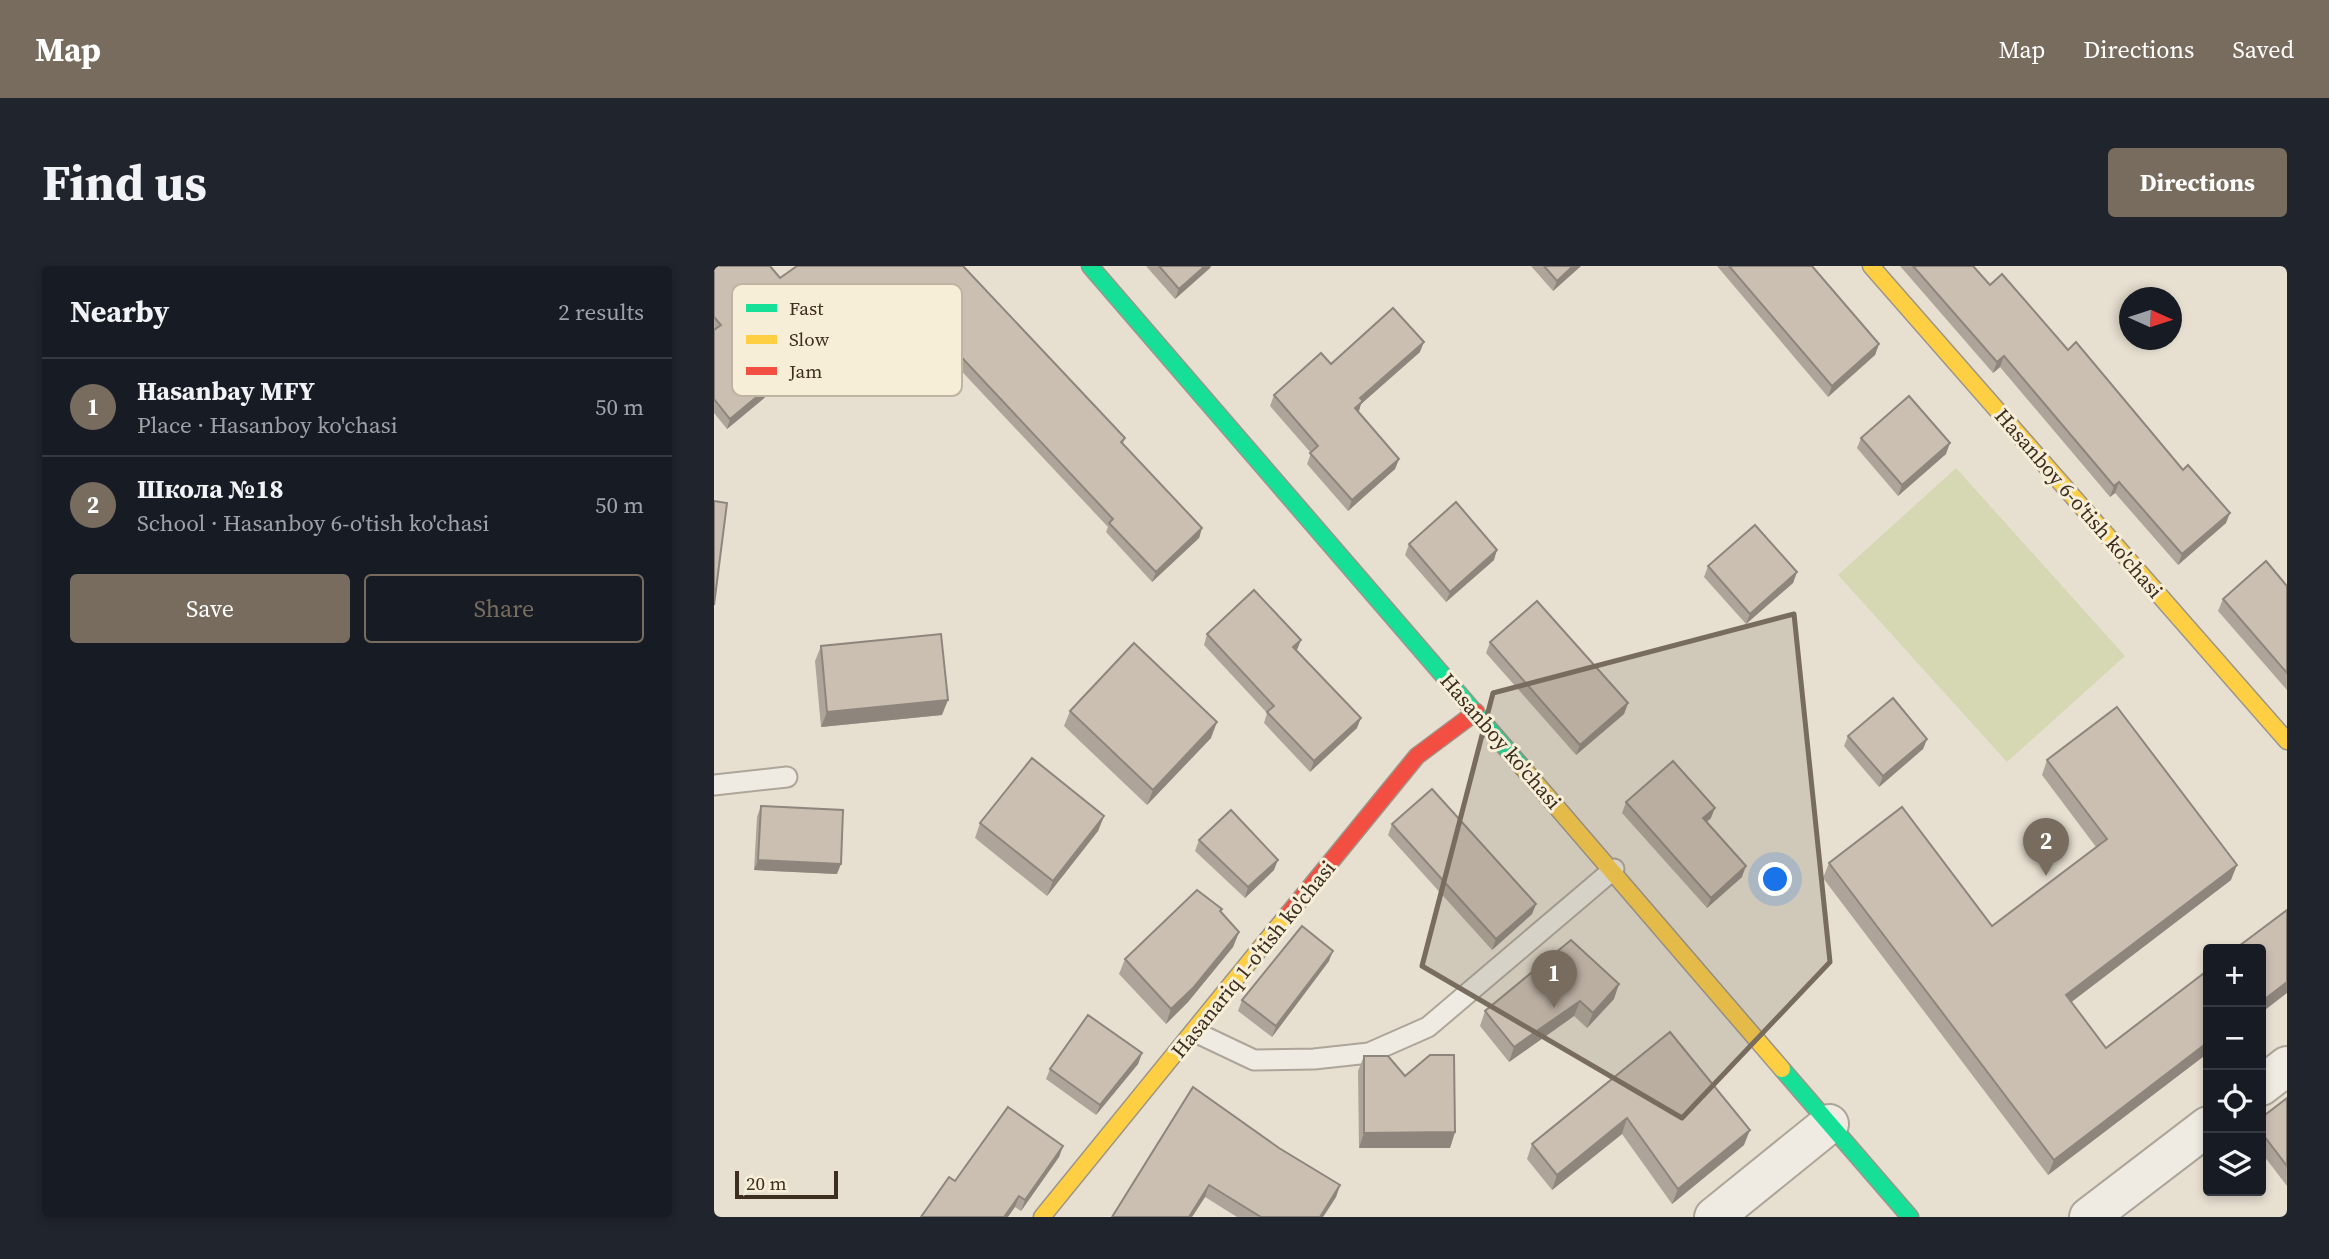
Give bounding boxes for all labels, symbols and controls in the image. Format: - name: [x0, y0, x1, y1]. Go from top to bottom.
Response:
- text: Map: [35, 27, 101, 72]
- text: Map: [1998, 33, 2045, 66]
- text: Directions: [2083, 33, 2194, 66]
- text: Saved: [2232, 33, 2294, 66]
- button: Directions: [2108, 148, 2287, 217]
- text: Find us: [42, 149, 207, 216]
- legend: [732, 284, 962, 396]
- north arrow: [2119, 287, 2182, 350]
- text: Nearby: [70, 291, 169, 332]
- text: Fast: [789, 295, 824, 321]
- text: 2 results: [558, 296, 644, 328]
- text: Slow: [789, 326, 830, 352]
- text: Jam: [788, 358, 822, 384]
- text: Hasanbay MFY: [137, 373, 315, 409]
- text: 1: [87, 391, 99, 423]
- text: 50 m: [595, 391, 644, 423]
- street label: Hasanboy 6-o'tish ko'chasi: [1988, 402, 2170, 604]
- text: Place · Hasanboy ko'chasi: [137, 409, 398, 441]
- text: Школа №18: [137, 471, 284, 507]
- text: 2: [87, 489, 99, 521]
- text: 50 m: [595, 489, 644, 521]
- text: School · Hasanboy 6-o'tish ko'chasi: [137, 507, 489, 539]
- button: Save: [70, 574, 350, 643]
- button: Share: [364, 574, 644, 643]
- street label: Hasanboy ko'chasi: [1434, 667, 1568, 815]
- pin: 2: [2023, 818, 2069, 876]
- street label: Hasanariq 1-o'tish ko'chasi: [1164, 854, 1342, 1064]
- your location: [1758, 862, 1792, 896]
- map controls: [2203, 944, 2266, 1196]
- button: +: [2203, 944, 2266, 1007]
- pin: 1: [1531, 950, 1577, 1008]
- button: −: [2203, 1007, 2266, 1070]
- button: locate: [2203, 1070, 2266, 1133]
- button: layers: [2203, 1133, 2266, 1196]
- scale bar: [735, 1168, 838, 1200]
- text: 20 m: [746, 1170, 787, 1196]

